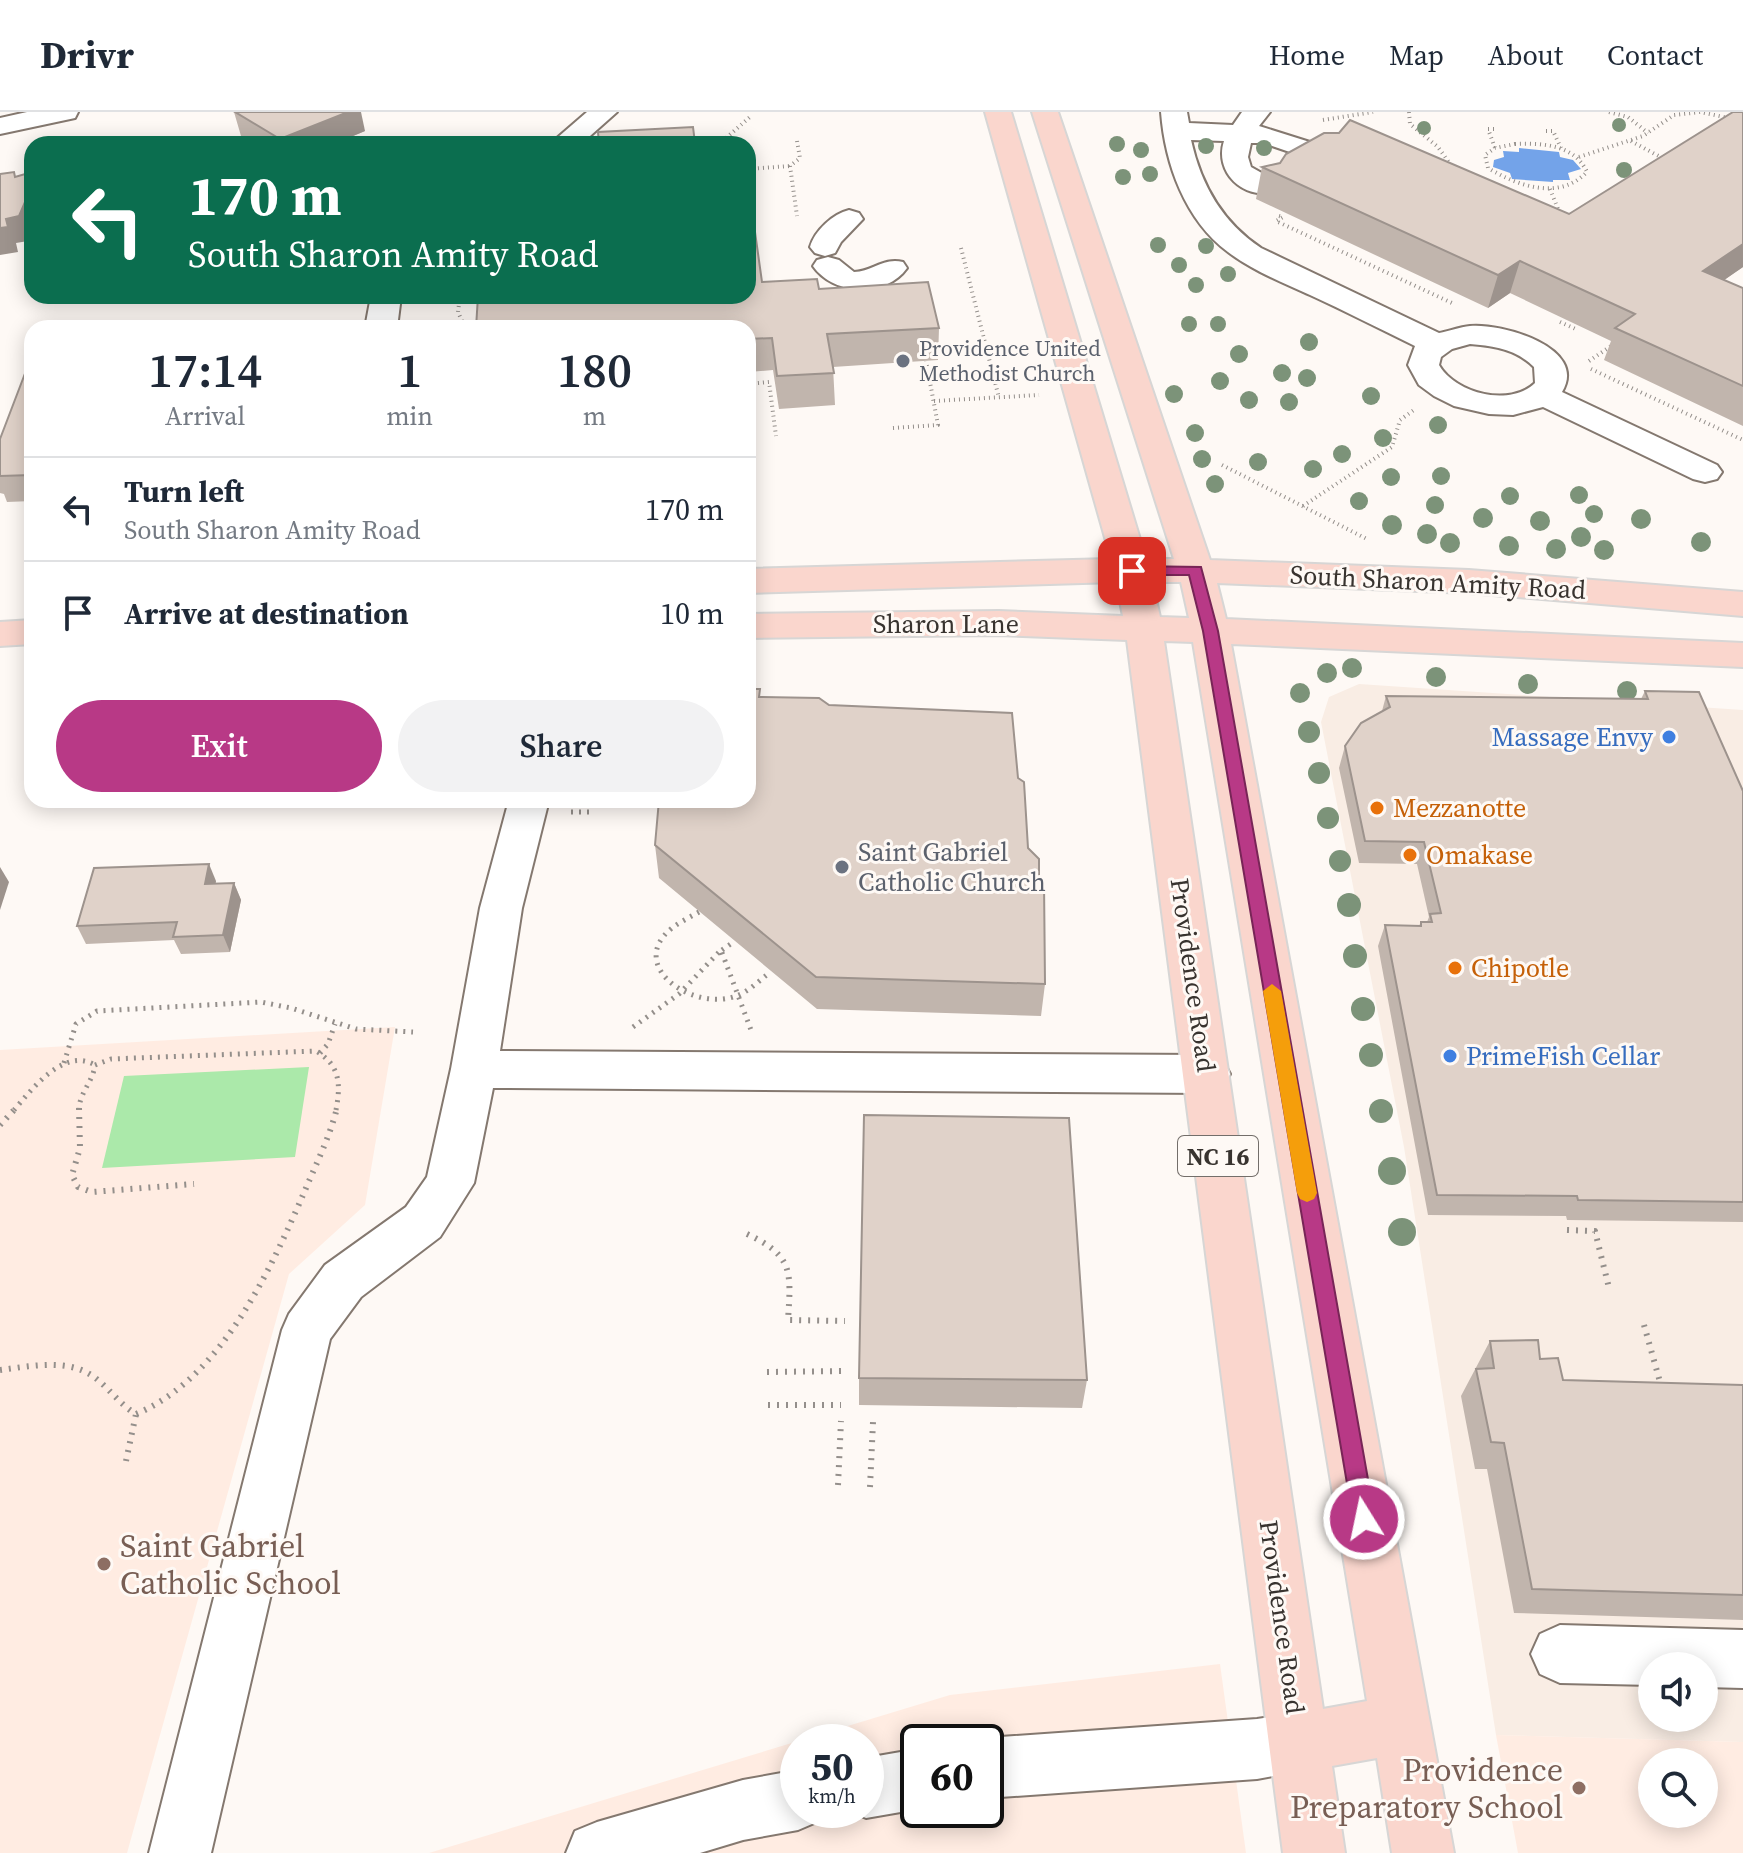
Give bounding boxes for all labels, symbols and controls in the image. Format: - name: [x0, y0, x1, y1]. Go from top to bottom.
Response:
- text: Drivr: [40, 29, 134, 81]
- text: Home: [1269, 36, 1345, 74]
- text: Map: [1389, 36, 1444, 74]
- text: About: [1488, 36, 1563, 74]
- text: Contact: [1607, 36, 1703, 74]
- text: 170 m: [188, 157, 342, 234]
- icon: left: [56, 168, 160, 272]
- text: South Sharon Amity Road: [188, 230, 598, 279]
- place label: Providence United Methodist Church: [919, 333, 1101, 388]
- text: 17:14: [148, 337, 262, 403]
- text: 1: [397, 337, 422, 403]
- text: 180: [557, 337, 632, 403]
- marker: Providence United Methodist Church: [894, 352, 912, 370]
- text: Arrival: [165, 398, 245, 434]
- text: min: [386, 398, 433, 434]
- text: m: [583, 398, 606, 434]
- text: Turn left: [124, 471, 244, 512]
- icon: left: [56, 487, 100, 531]
- text: 170 m: [645, 489, 724, 530]
- text: South Sharon Amity Road: [124, 512, 420, 548]
- pin: [1098, 537, 1166, 605]
- icon: arrive: [1110, 549, 1154, 593]
- street label: South Sharon Amity Road: [1289, 556, 1587, 608]
- icon: arrive: [56, 591, 100, 635]
- text: Arrive at destination: [124, 593, 409, 634]
- text: 10 m: [660, 593, 724, 634]
- street label: Sharon Lane: [873, 606, 1019, 642]
- button: Exit: [56, 700, 382, 792]
- button: Share: [398, 700, 724, 792]
- place label: Massage Envy: [1491, 719, 1654, 755]
- marker: Massage Envy: [1660, 728, 1678, 746]
- place label: Mezzanotte: [1393, 790, 1526, 826]
- marker: Mezzanotte: [1368, 799, 1386, 817]
- place label: Saint Gabriel Catholic Church: [858, 834, 1046, 900]
- place label: Omakase: [1426, 837, 1533, 873]
- marker: Omakase: [1401, 846, 1419, 864]
- marker: Saint Gabriel Catholic Church: [833, 858, 851, 876]
- street label: Providence Road: [1162, 876, 1224, 1075]
- place label: Chipotle: [1471, 950, 1569, 986]
- marker: Chipotle: [1446, 959, 1464, 977]
- place label: PrimeFish Cellar: [1466, 1038, 1660, 1074]
- marker: PrimeFish Cellar: [1441, 1047, 1459, 1065]
- road number: NC 16: [1178, 1136, 1258, 1176]
- position arrow: [1322, 1477, 1406, 1561]
- street label: Providence Road: [1251, 1518, 1313, 1717]
- place label: Saint Gabriel Catholic School: [120, 1524, 341, 1605]
- marker: Saint Gabriel Catholic School: [95, 1555, 113, 1573]
- map controls: [1638, 1652, 1718, 1828]
- button: sound: [1638, 1652, 1718, 1732]
- speed limit sign: 60: [900, 1724, 1004, 1828]
- text: 50: [810, 1739, 854, 1793]
- place label: Providence Preparatory School: [1290, 1748, 1563, 1829]
- button: search: [1638, 1748, 1718, 1828]
- marker: Providence Preparatory School: [1570, 1779, 1588, 1797]
- text: km/h: [808, 1782, 856, 1810]

